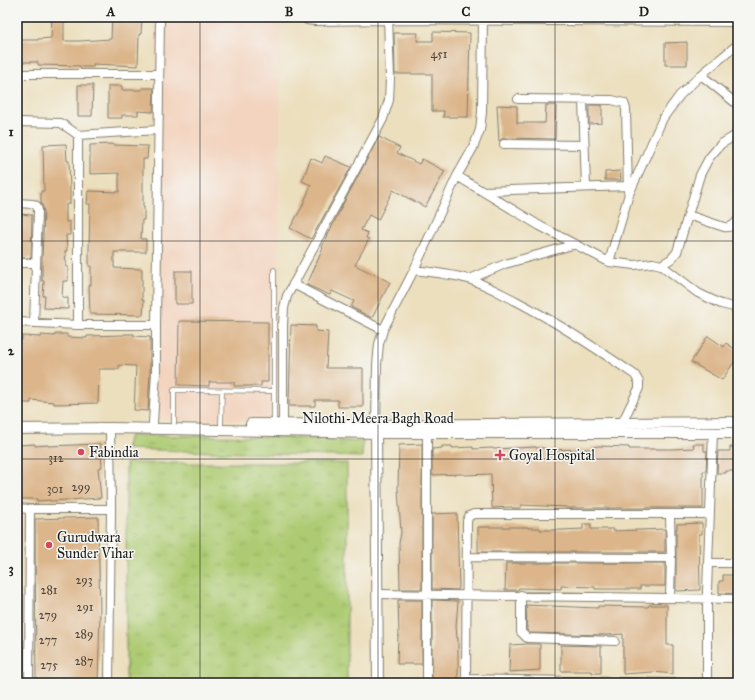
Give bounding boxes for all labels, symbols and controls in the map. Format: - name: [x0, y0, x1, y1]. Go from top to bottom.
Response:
- text: A: [106, 4, 116, 20]
- text: B: [285, 4, 294, 20]
- text: C: [462, 4, 471, 20]
- text: D: [639, 4, 649, 20]
- house number: 451: [430, 47, 448, 61]
- text: 1: [8, 124, 14, 140]
- text: 2: [8, 343, 15, 359]
- street label: Nilothi-Meera Bagh Road: [302, 410, 454, 427]
- place label: Fabindia: [89, 444, 139, 461]
- marker: Fabindia: [76, 447, 86, 457]
- place label: Goyal Hospital: [509, 447, 595, 464]
- marker: Goyal Hospital: [494, 449, 506, 461]
- house number: 312: [48, 451, 64, 465]
- house number: 299: [72, 480, 90, 494]
- house number: 301: [47, 482, 63, 496]
- place label: Gurudwara Sunder Vihar: [57, 529, 134, 562]
- marker: Gurudwara Sunder Vihar: [44, 540, 54, 550]
- text: 3: [8, 561, 14, 577]
- house number: 293: [75, 573, 93, 587]
- house number: 281: [40, 583, 58, 597]
- house number: 291: [76, 600, 94, 614]
- house number: 279: [39, 608, 57, 622]
- house number: 289: [75, 627, 93, 641]
- house number: 277: [39, 633, 57, 647]
- house number: 287: [75, 654, 93, 668]
- house number: 275: [40, 658, 58, 672]

